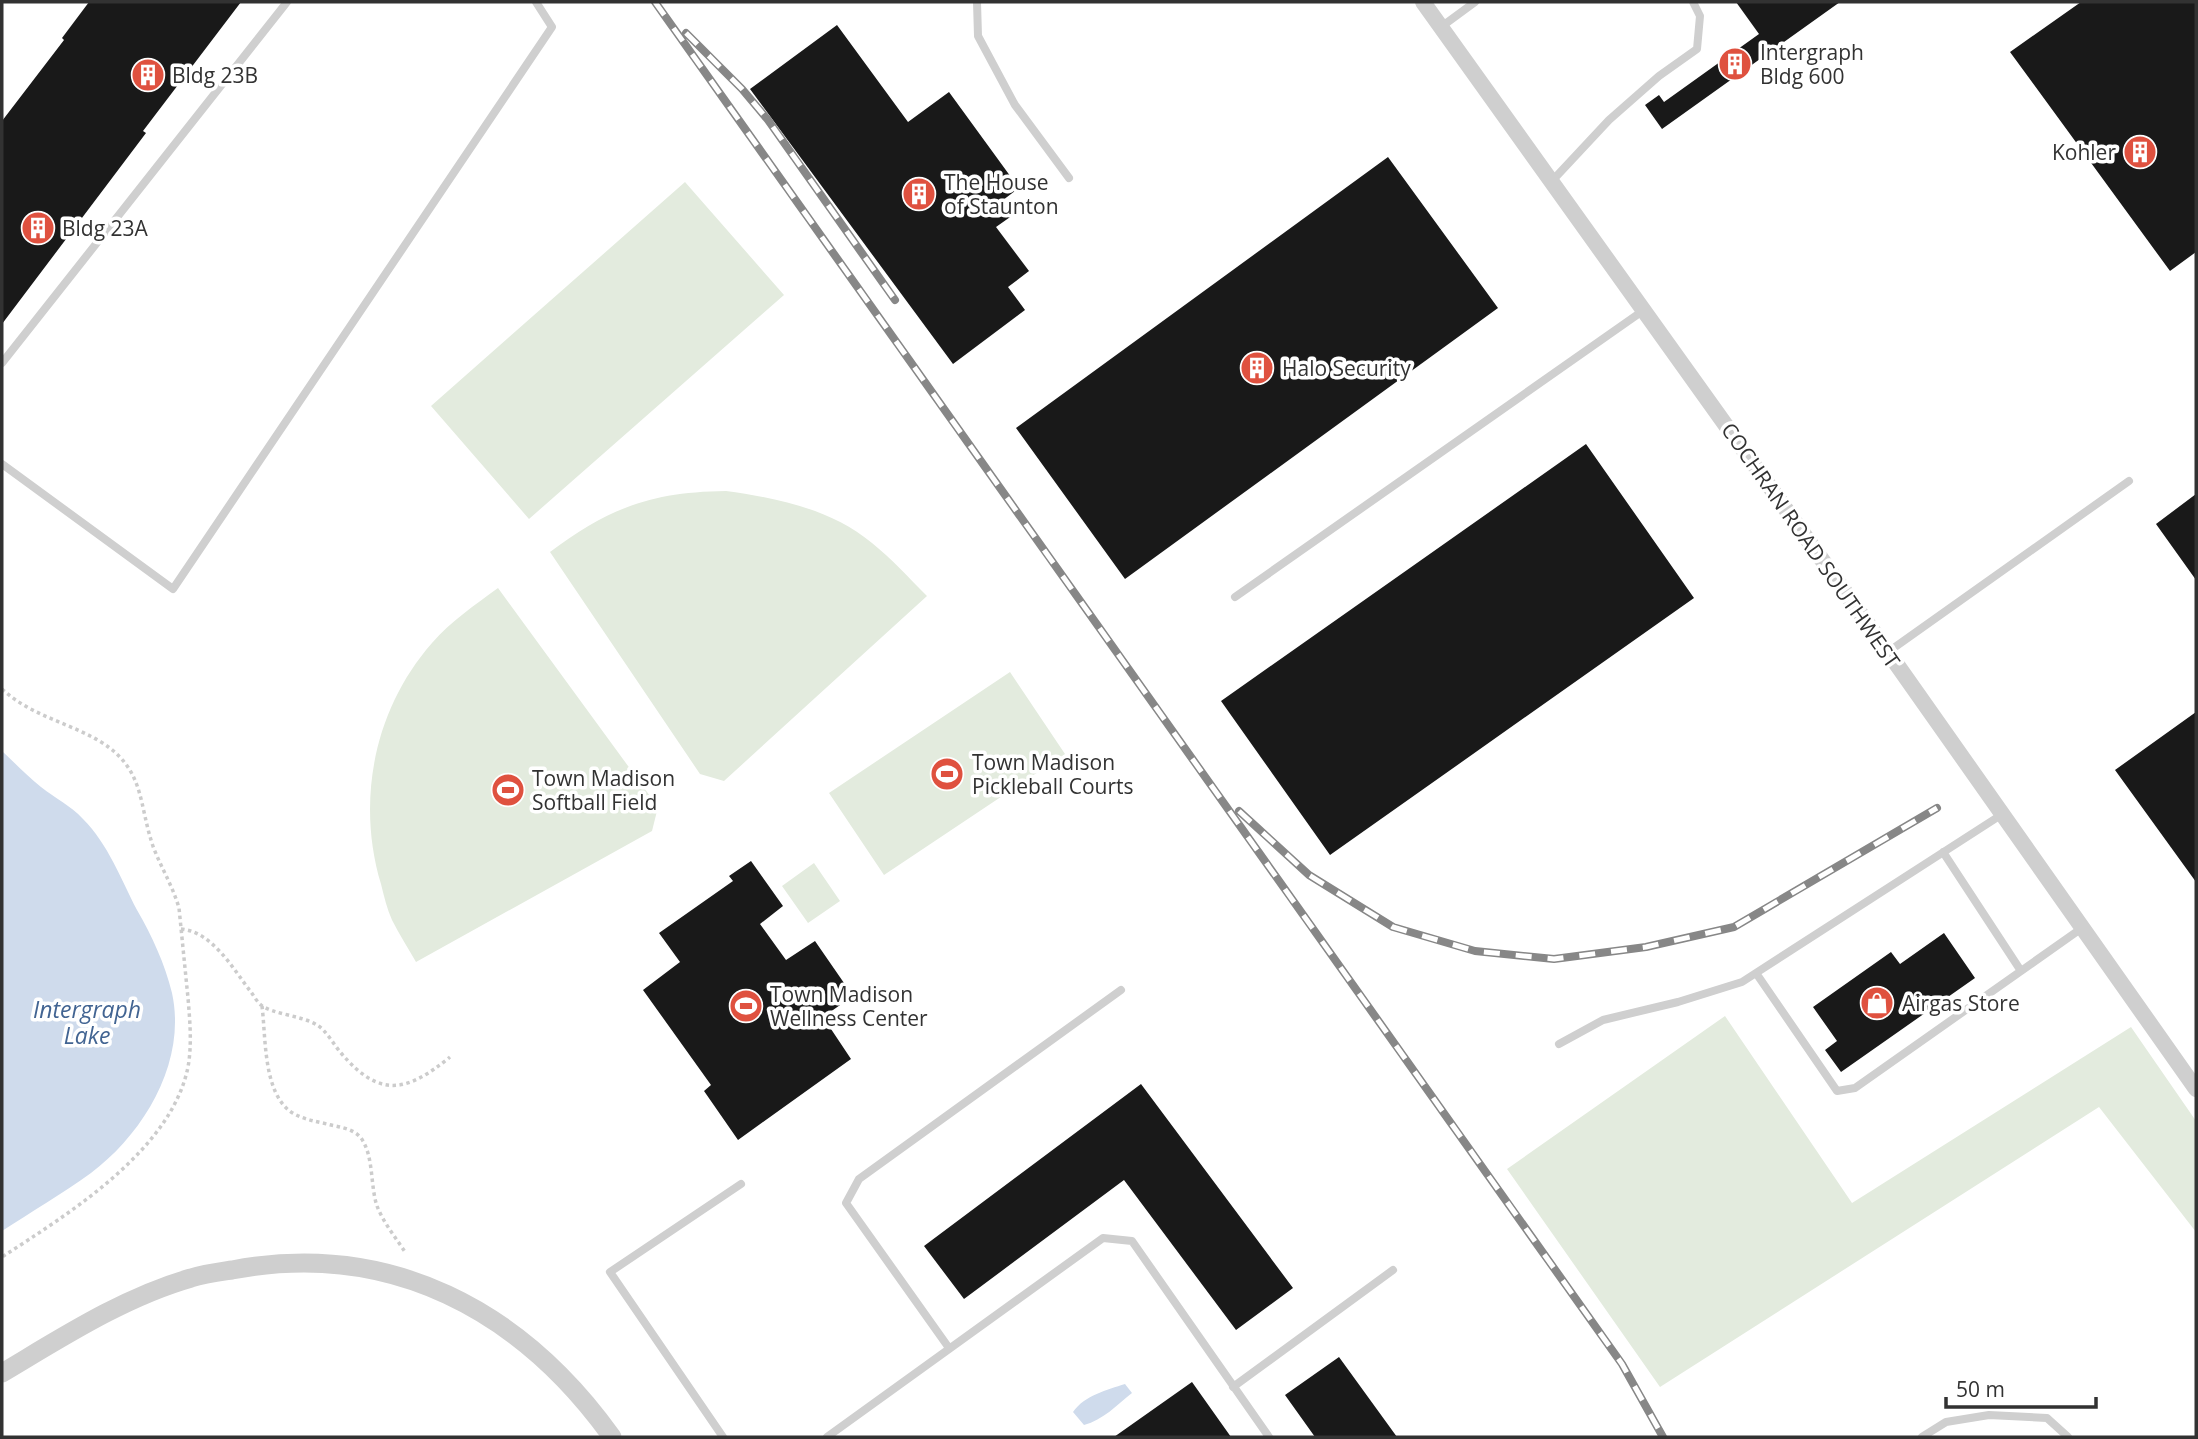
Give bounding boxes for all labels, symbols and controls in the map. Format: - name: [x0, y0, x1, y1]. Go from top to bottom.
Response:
- place label: Intergraph Bldg 600: [1760, 38, 1864, 90]
- building icon: Intergraph Bldg 600: [1716, 45, 1754, 83]
- building icon: Bldg 23B: [129, 56, 167, 94]
- place label: Bldg 23B: [172, 61, 258, 89]
- building icon: Kohler: [2121, 133, 2159, 171]
- place label: Kohler: [2052, 138, 2116, 166]
- place label: The House of Staunton: [944, 168, 1059, 220]
- building icon: The House of Staunton: [900, 175, 938, 213]
- building icon: Bldg 23A: [19, 209, 57, 247]
- place label: Bldg 23A: [62, 214, 149, 242]
- building icon: Halo Security: [1238, 349, 1276, 387]
- place label: Halo Security: [1282, 354, 1411, 382]
- street label: COCHRAN ROAD SOUTHWEST: [1715, 417, 1907, 674]
- place label: Town Madison Pickleball Courts: [972, 748, 1134, 800]
- sports icon: Town Madison Pickleball Courts: [928, 755, 966, 793]
- place label: Town Madison Softball Field: [532, 764, 675, 816]
- sports icon: Town Madison Softball Field: [489, 771, 527, 809]
- place label: Town Madison Wellness Center: [770, 980, 928, 1032]
- shop icon: Airgas Store: [1858, 984, 1896, 1022]
- sports icon: Town Madison Wellness Center: [727, 987, 765, 1025]
- place label: Airgas Store: [1902, 989, 2020, 1017]
- water label: Intergraph Lake: [33, 993, 141, 1051]
- scale bar: [1946, 1366, 2096, 1410]
- text: 50 m: [1956, 1375, 2005, 1403]

